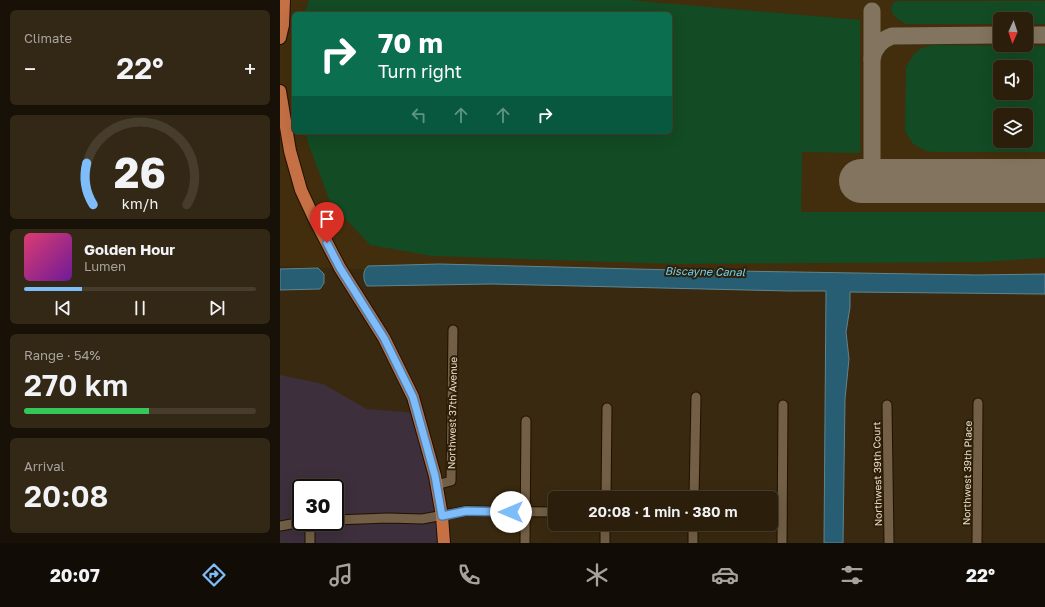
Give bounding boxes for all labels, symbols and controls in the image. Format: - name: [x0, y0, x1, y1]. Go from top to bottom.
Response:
- north arrow: [993, 12, 1033, 52]
- map controls: [993, 12, 1033, 148]
- text: 70 m: [378, 26, 443, 59]
- icon: right: [312, 28, 364, 80]
- text: Climate: [24, 30, 72, 46]
- text: 22°: [116, 50, 164, 86]
- text: −: [24, 55, 36, 82]
- text: +: [244, 55, 256, 82]
- text: Turn right: [378, 60, 462, 82]
- button: sound: [993, 60, 1033, 100]
- icon: left: [408, 104, 430, 126]
- icon: ahead: [450, 104, 472, 126]
- icon: ahead: [492, 104, 514, 126]
- icon: right: [534, 104, 556, 126]
- button: layers: [993, 108, 1033, 148]
- text: 26: [114, 147, 166, 197]
- text: km/h: [122, 194, 158, 211]
- pin: [310, 202, 344, 243]
- icon: arrive: [316, 208, 338, 230]
- text: Golden Hour: [84, 240, 175, 258]
- text: Lumen: [84, 258, 126, 274]
- water label: Biscayne Canal: [665, 264, 746, 279]
- icon: previous: [52, 297, 74, 319]
- icon: pause: [129, 297, 151, 319]
- icon: next: [206, 297, 228, 319]
- text: Range · 54%: [24, 347, 100, 363]
- street label: Northwest 37th Avenue: [445, 356, 459, 469]
- text: 270 km: [24, 367, 128, 403]
- street label: Northwest 39th Place: [960, 420, 974, 525]
- street label: Northwest 39th Court: [870, 421, 884, 527]
- text: Arrival: [24, 458, 65, 474]
- text: 20:08: [24, 478, 108, 514]
- speed limit sign: 30: [292, 479, 344, 531]
- position arrow: [490, 491, 532, 533]
- text: 20:08 · 1 min · 380 m: [588, 502, 738, 520]
- icon: directions: [200, 561, 228, 589]
- icon: music: [327, 561, 355, 589]
- icon: phone: [455, 561, 483, 589]
- icon: climate: [583, 561, 611, 589]
- icon: car: [711, 561, 739, 589]
- icon: filters: [838, 561, 866, 589]
- text: 20:07: [50, 564, 100, 586]
- text: 22°: [966, 564, 995, 586]

